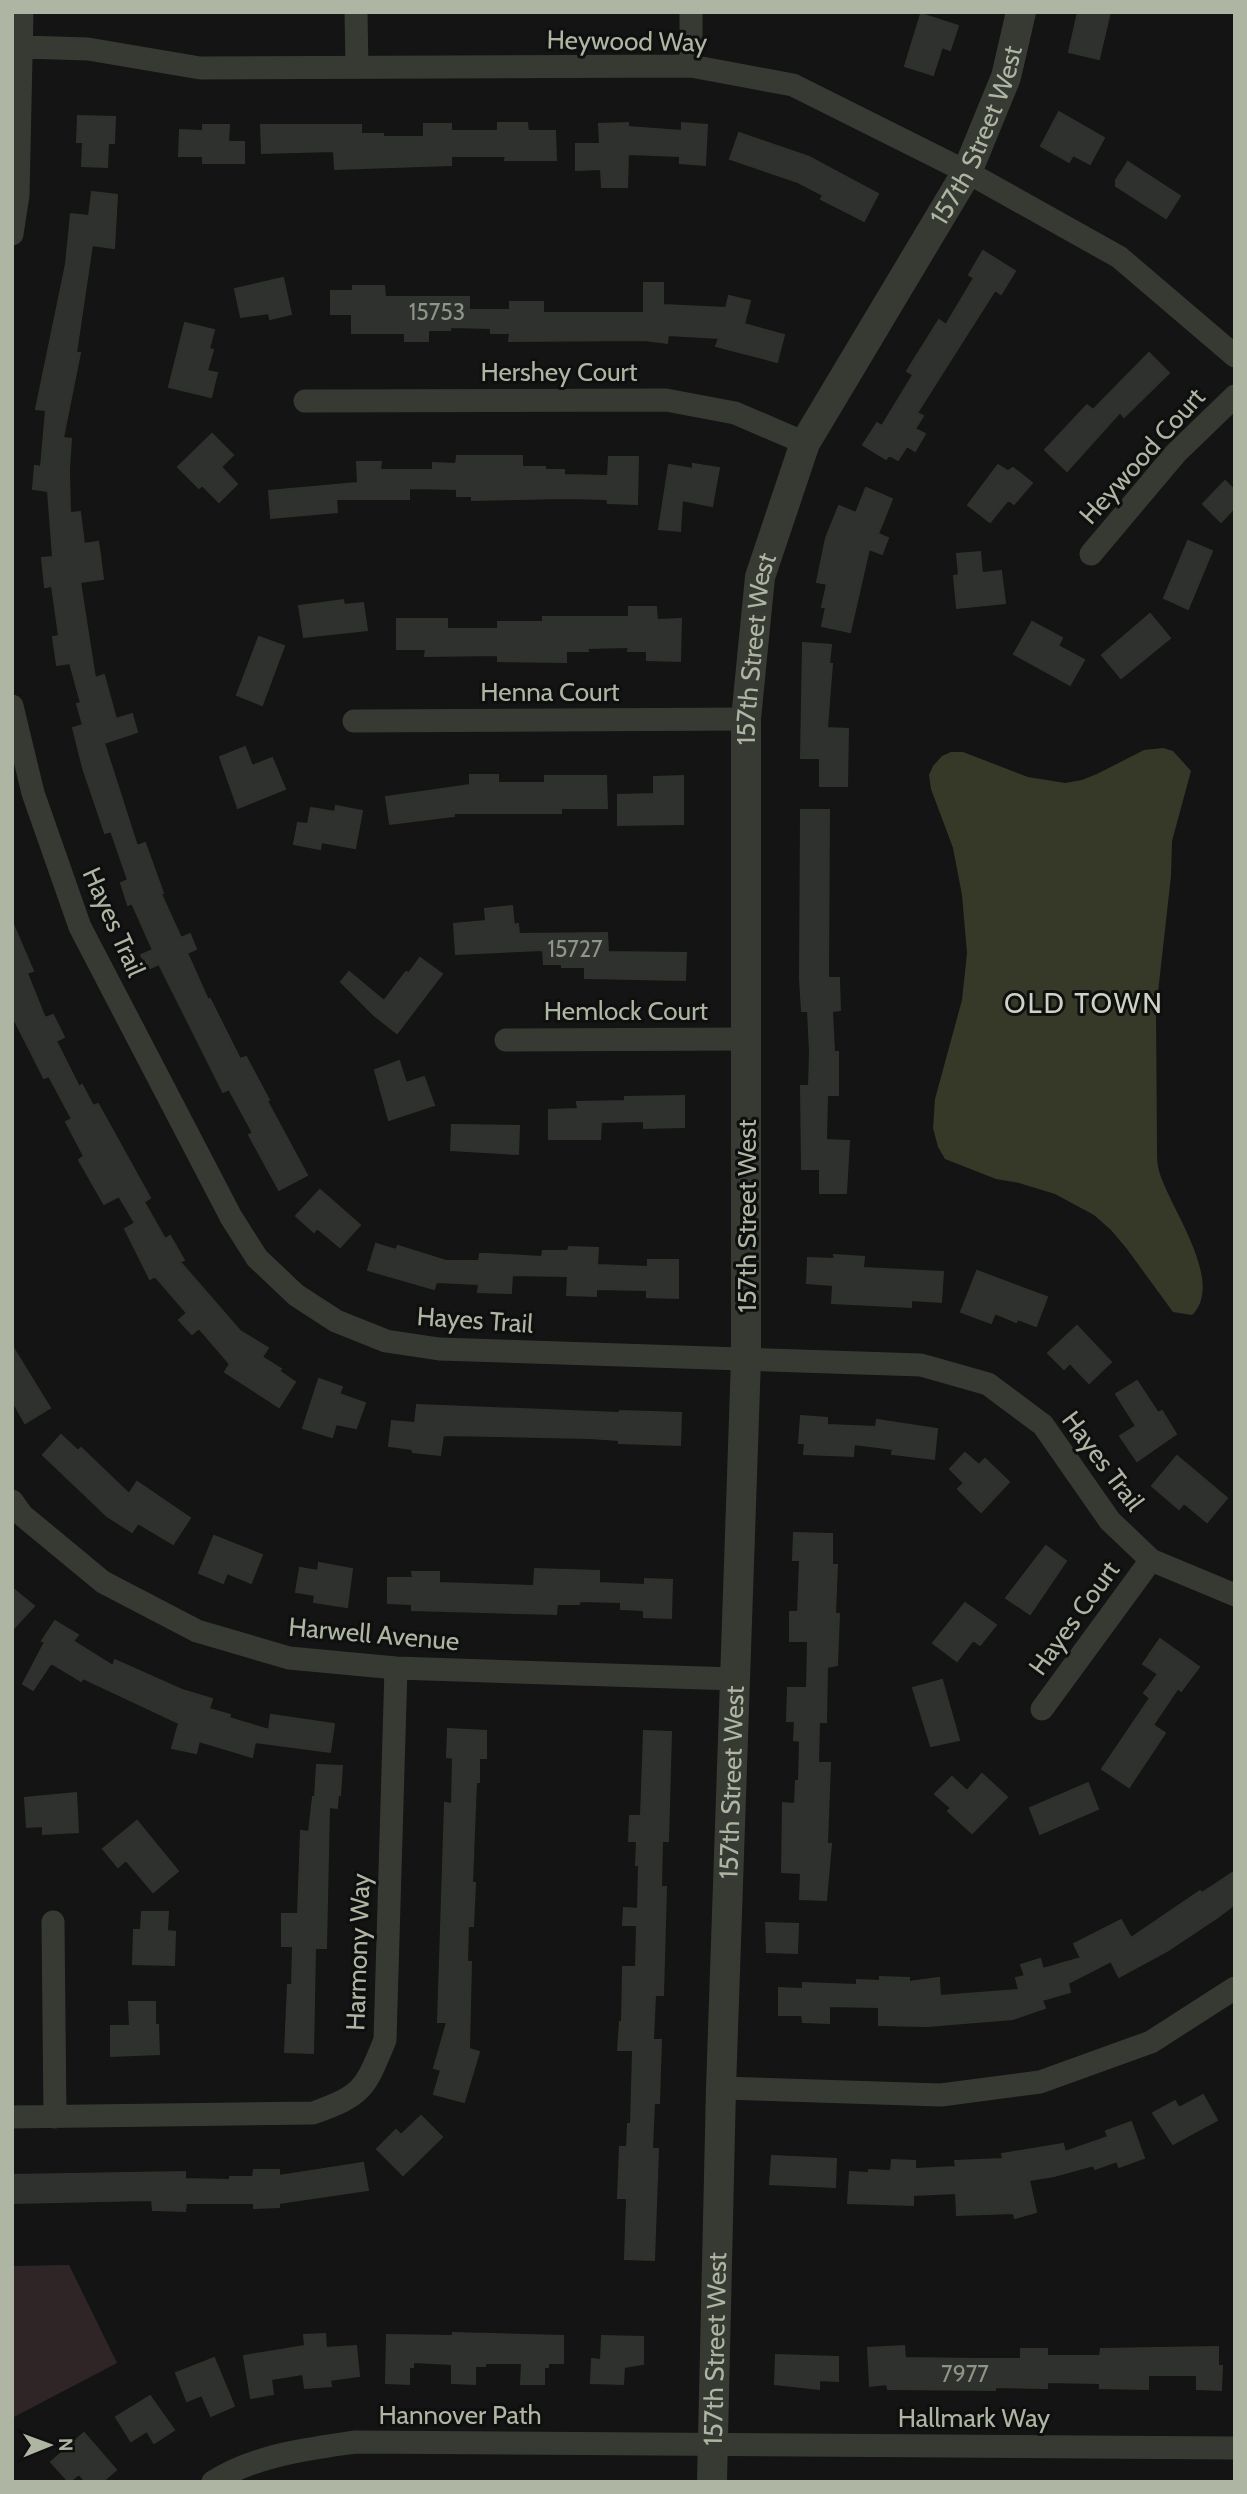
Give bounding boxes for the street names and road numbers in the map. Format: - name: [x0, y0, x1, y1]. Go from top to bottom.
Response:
- street label: Heywood Way: [546, 24, 708, 58]
- street label: 157th Street West: [923, 42, 1029, 231]
- street label: Hershey Court: [480, 356, 638, 388]
- street label: Heywood Court: [1072, 381, 1212, 531]
- street label: 157th Street West: [730, 548, 783, 745]
- street label: Henna Court: [480, 676, 620, 708]
- street label: Hayes Trail: [76, 862, 152, 982]
- street label: Hemlock Court: [544, 995, 708, 1027]
- street label: 157th Street West: [731, 1119, 763, 1313]
- street label: Hayes Trail: [416, 1300, 534, 1340]
- street label: Hayes Trail: [1055, 1405, 1151, 1517]
- street label: Hayes Court: [1022, 1554, 1126, 1681]
- street label: Harwell Avenue: [287, 1611, 461, 1657]
- street label: 157th Street West: [712, 1685, 751, 1880]
- street label: Harmony Way: [339, 1873, 377, 2031]
- street label: 157th Street West: [697, 2252, 733, 2446]
- street label: Hannover Path: [378, 2399, 542, 2431]
- street label: Hallmark Way: [898, 2402, 1050, 2434]

